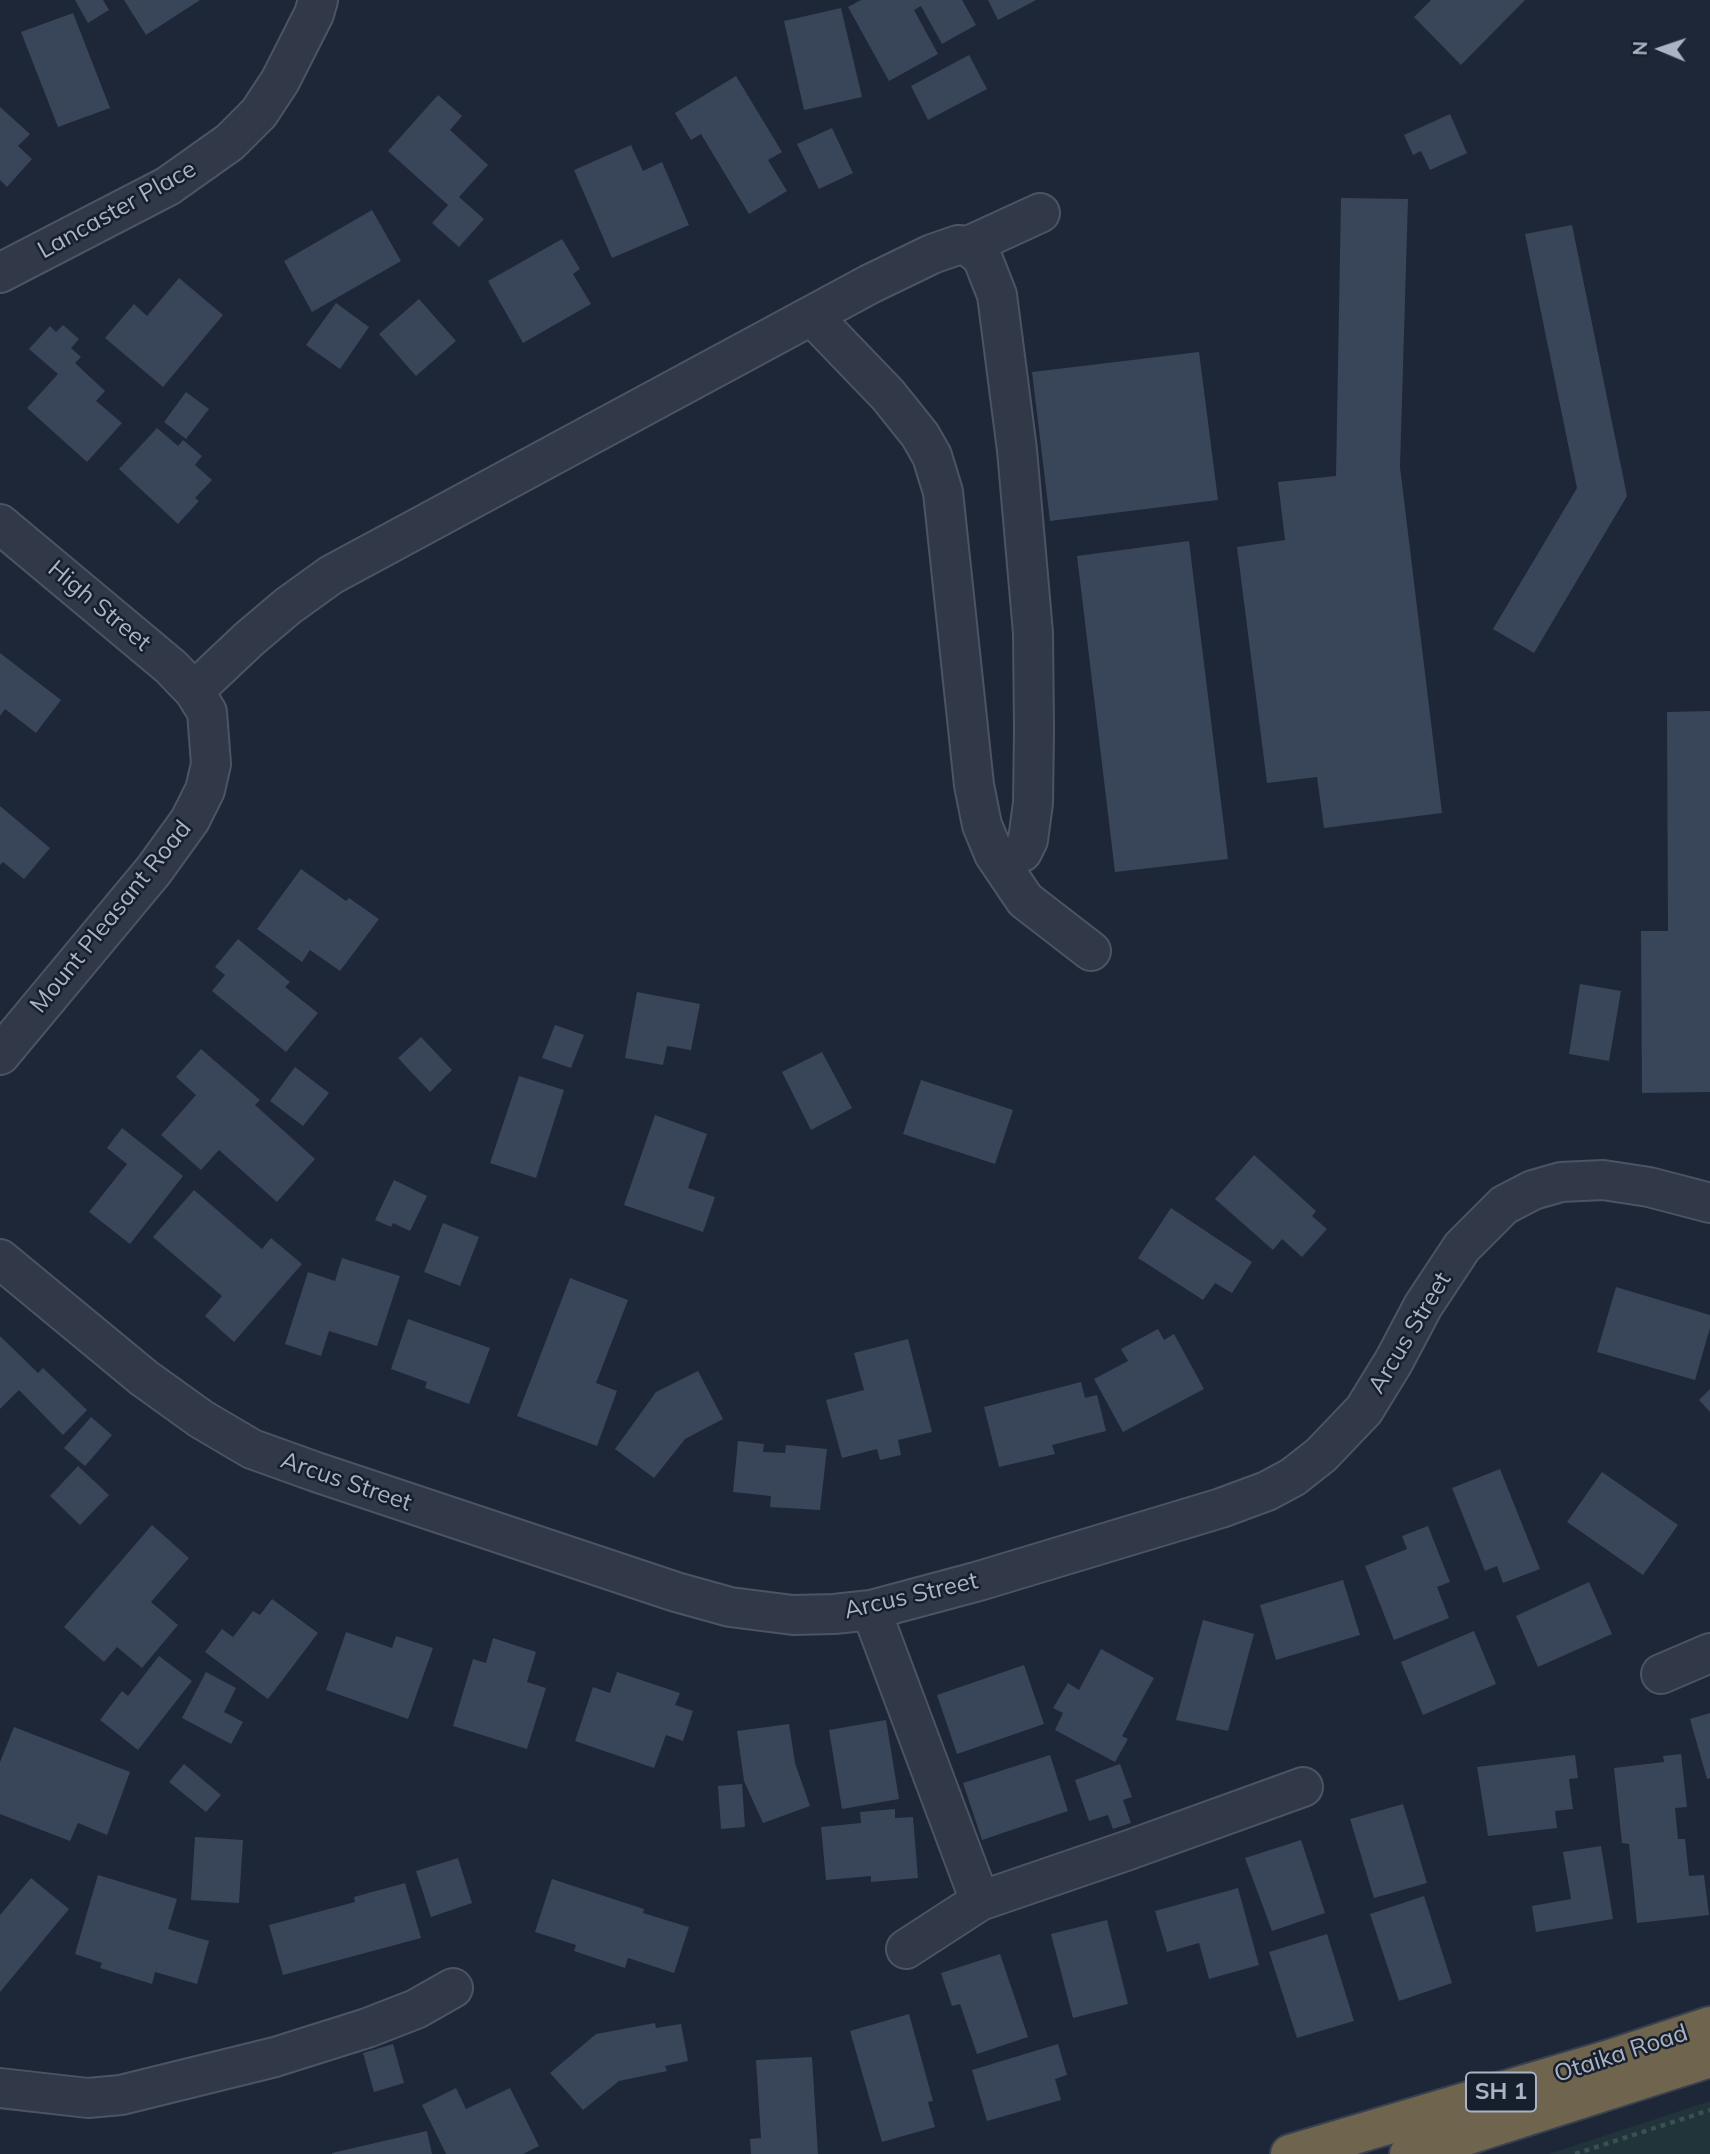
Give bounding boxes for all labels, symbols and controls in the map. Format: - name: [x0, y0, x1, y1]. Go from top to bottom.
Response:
- north arrow: [1626, 14, 1696, 84]
- text: N: [1628, 41, 1652, 56]
- street label: Lancaster Place: [33, 155, 201, 265]
- street label: High Street: [42, 555, 156, 657]
- street label: Mount Pleasant Road: [24, 815, 198, 1019]
- street label: Arcus Street: [1363, 1267, 1457, 1399]
- street label: Arcus Street: [277, 1446, 415, 1518]
- street label: Arcus Street: [841, 1567, 981, 1625]
- street label: Otaika Road: [1551, 2019, 1691, 2089]
- road number: SH 1: [1466, 2072, 1536, 2112]

